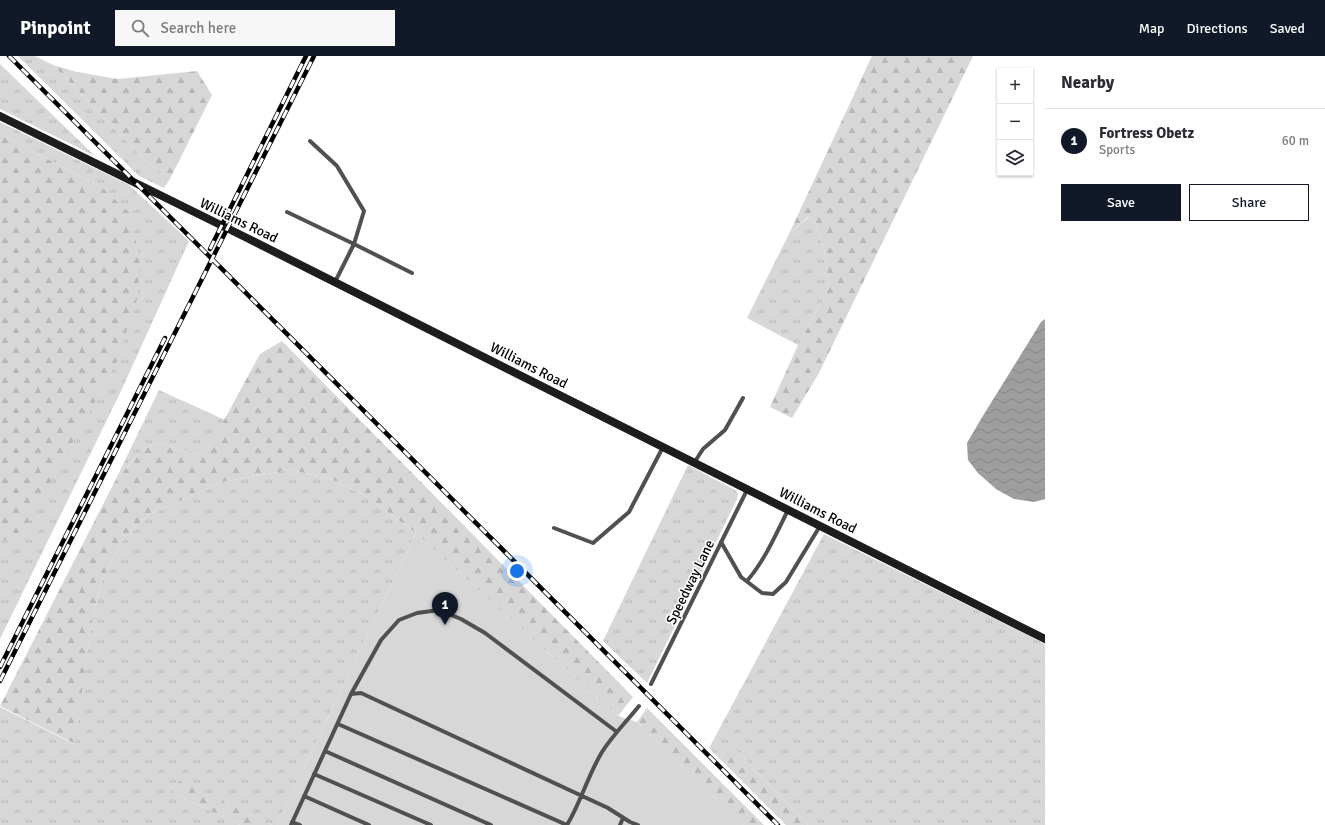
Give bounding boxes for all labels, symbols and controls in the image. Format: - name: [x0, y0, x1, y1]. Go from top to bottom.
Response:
- search box: [115, 10, 395, 46]
- text: Pinpoint: [20, 16, 91, 40]
- icon: search: [129, 17, 151, 39]
- text: Search here: [161, 19, 236, 37]
- text: Map: [1139, 20, 1165, 37]
- text: Directions: [1187, 20, 1248, 37]
- text: Saved: [1270, 20, 1305, 37]
- map controls: [997, 68, 1033, 176]
- button: +: [997, 68, 1033, 104]
- text: Nearby: [1061, 72, 1114, 93]
- button: −: [997, 104, 1033, 140]
- text: Fortress Obetz: [1099, 124, 1194, 142]
- text: 1: [1070, 133, 1078, 149]
- text: 60 m: [1282, 133, 1309, 149]
- button: layers: [997, 140, 1033, 176]
- text: Sports: [1099, 142, 1135, 158]
- button: Save: [1061, 184, 1181, 221]
- button: Share: [1189, 184, 1309, 221]
- street label: Williams Road: [197, 194, 281, 247]
- street label: Williams Road: [487, 339, 570, 392]
- street label: Williams Road: [776, 484, 859, 537]
- street label: Speedway Lane: [663, 537, 718, 627]
- your location: [507, 561, 527, 581]
- pin: 1: [432, 592, 458, 625]

